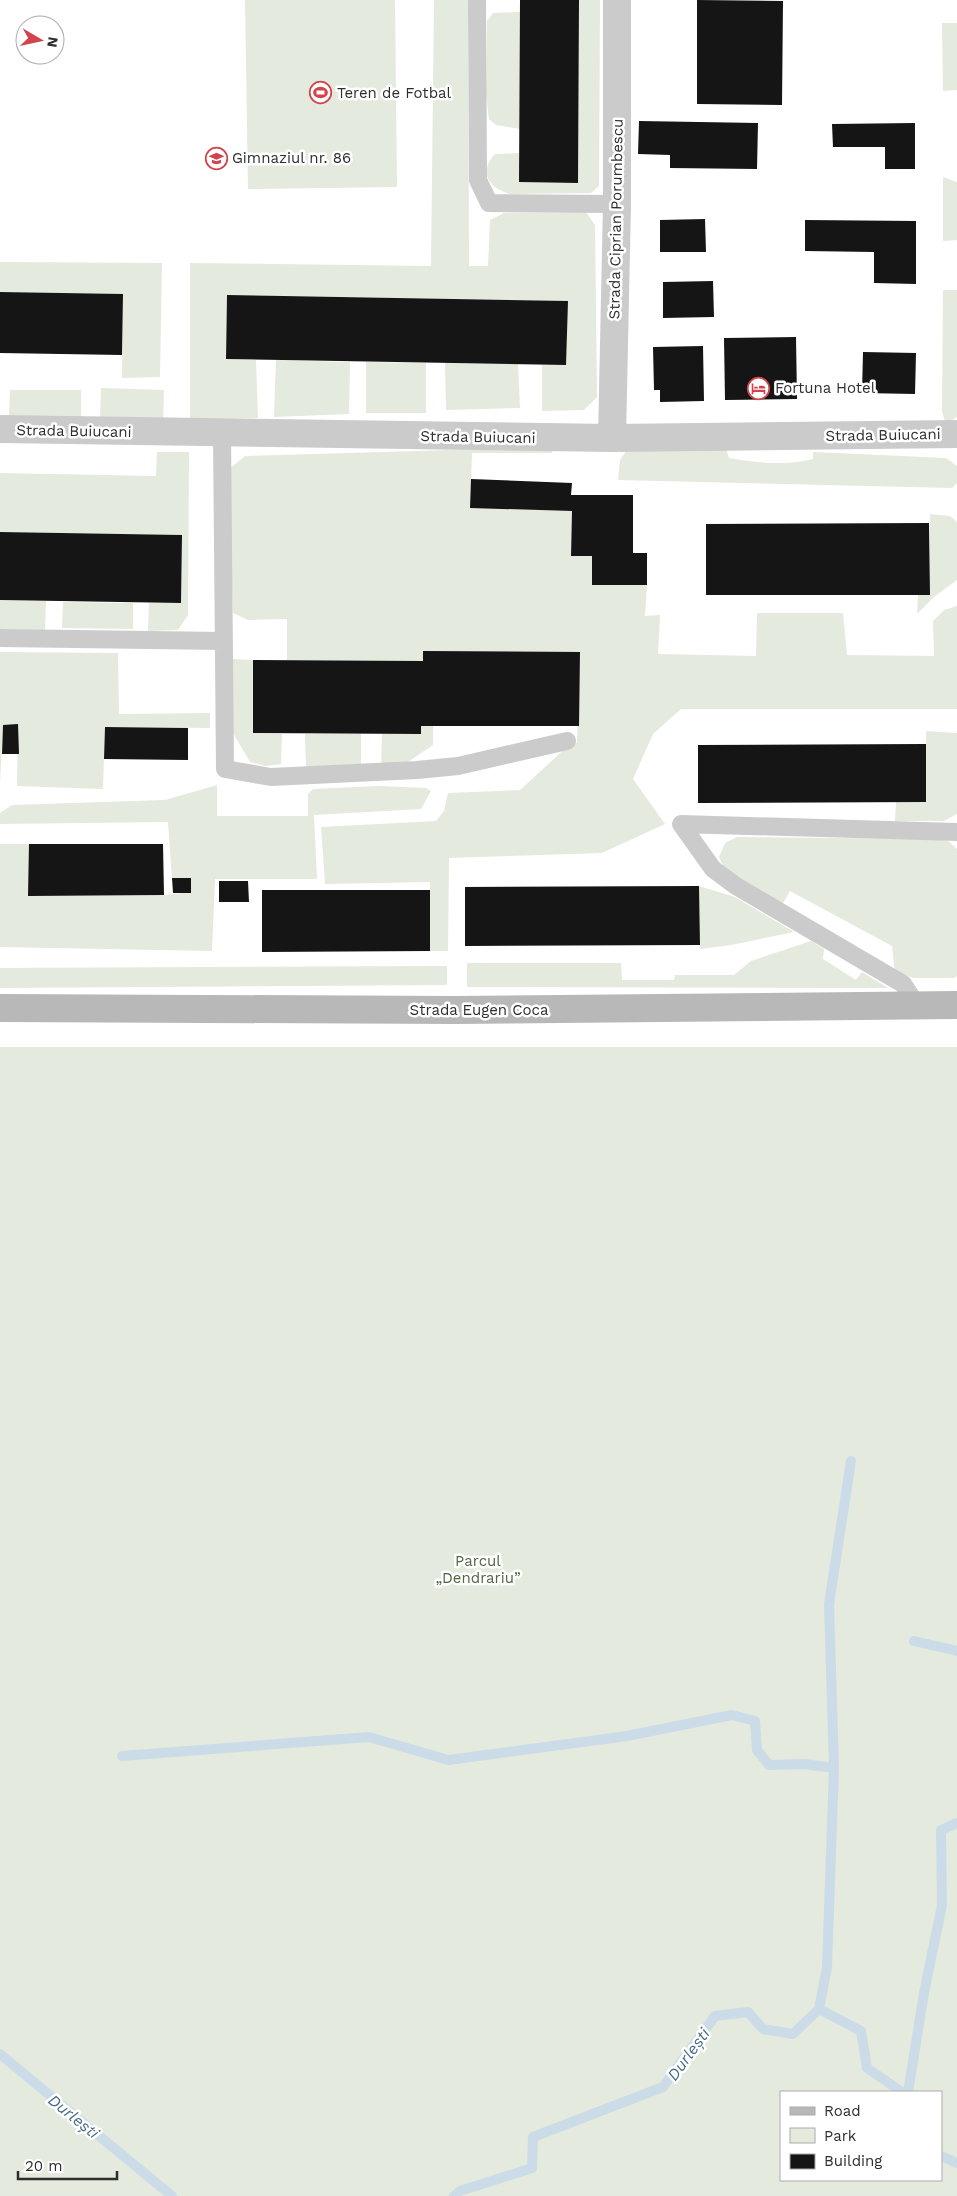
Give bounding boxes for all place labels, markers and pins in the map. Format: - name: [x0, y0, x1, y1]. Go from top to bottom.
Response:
- sports icon: Teren de Fotbal: [309, 81, 333, 105]
- place label: Teren de Fotbal: [337, 84, 452, 102]
- school or university icon: Gimnaziul nr. 86: [204, 146, 228, 170]
- place label: Gimnaziul nr. 86: [232, 149, 351, 167]
- hotel icon: Fortuna Hotel: [747, 376, 771, 400]
- place label: Fortuna Hotel: [775, 379, 876, 397]

